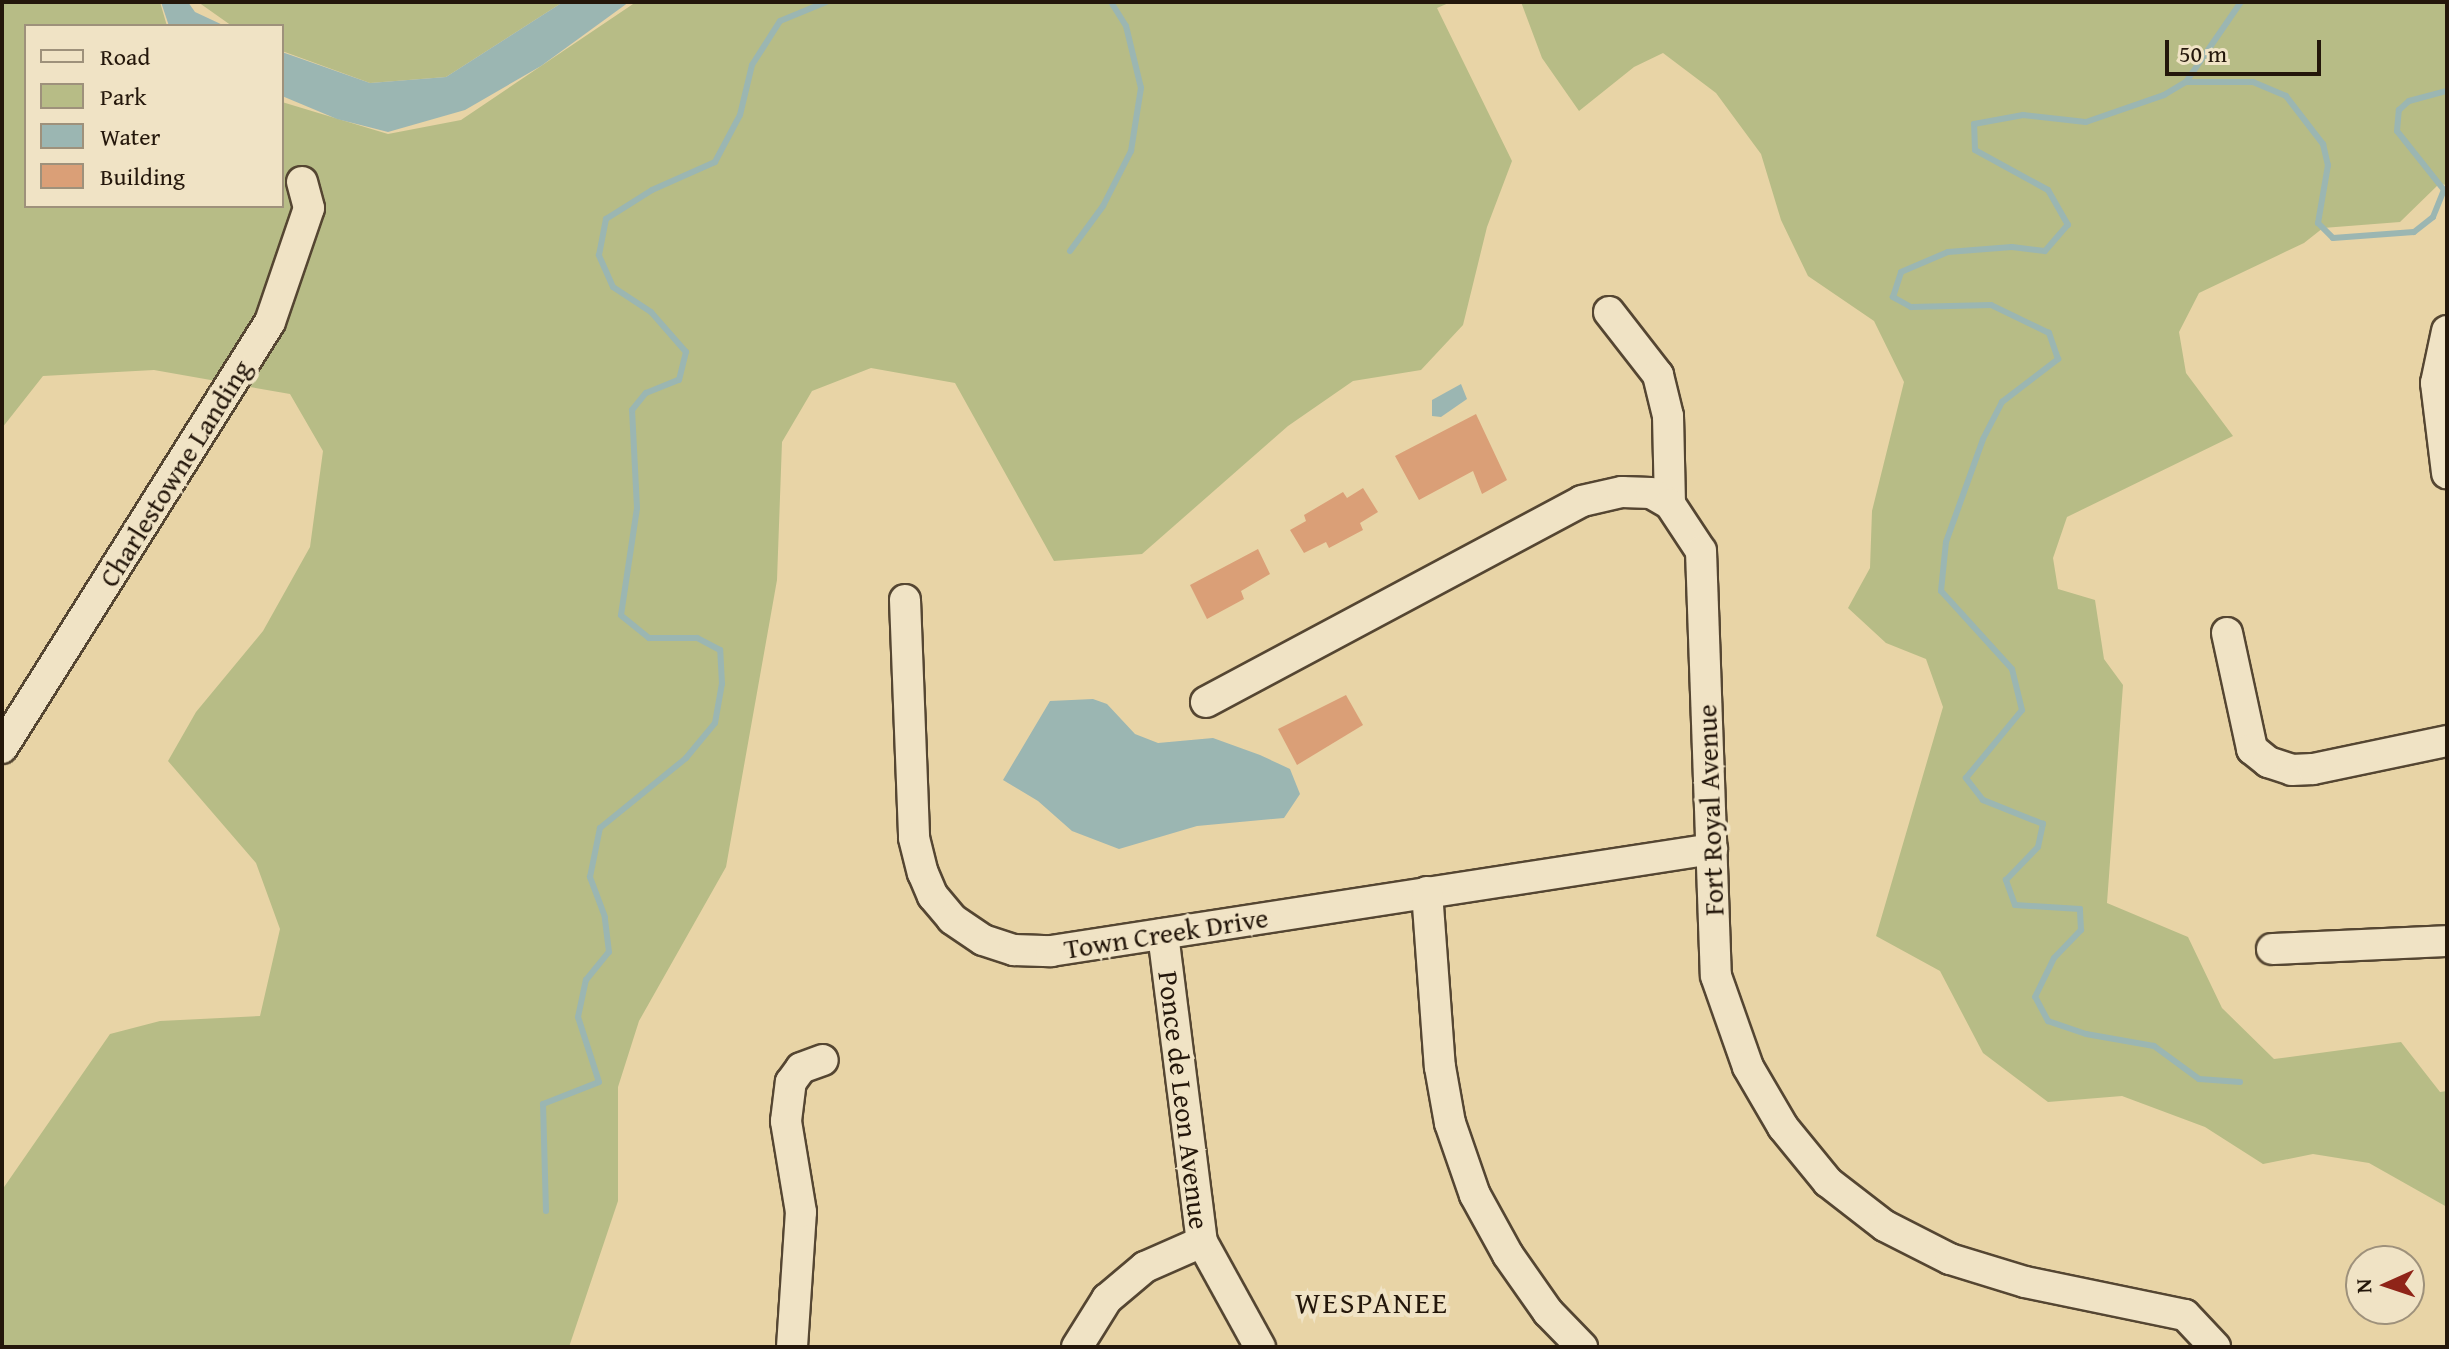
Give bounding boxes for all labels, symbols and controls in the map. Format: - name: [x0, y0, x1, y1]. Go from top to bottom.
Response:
- legend: [24, 24, 284, 208]
- scale bar: [2169, 24, 2325, 74]
- text: 50 m: [2179, 36, 2227, 71]
- text: Road: [100, 39, 150, 74]
- text: Park: [100, 79, 146, 114]
- text: Water: [100, 119, 160, 154]
- text: Building: [100, 159, 185, 194]
- street label: Charlestowne Landing: [91, 353, 259, 593]
- street label: Fort Royal Avenue: [1690, 704, 1730, 916]
- street label: Town Creek Drive: [1062, 900, 1270, 966]
- street label: Ponce de Leon Avenue: [1151, 969, 1217, 1231]
- north arrow: [2345, 1245, 2425, 1325]
- text: N: [2347, 1278, 2379, 1294]
- district label: WESPANEE: [1295, 1284, 1449, 1320]

